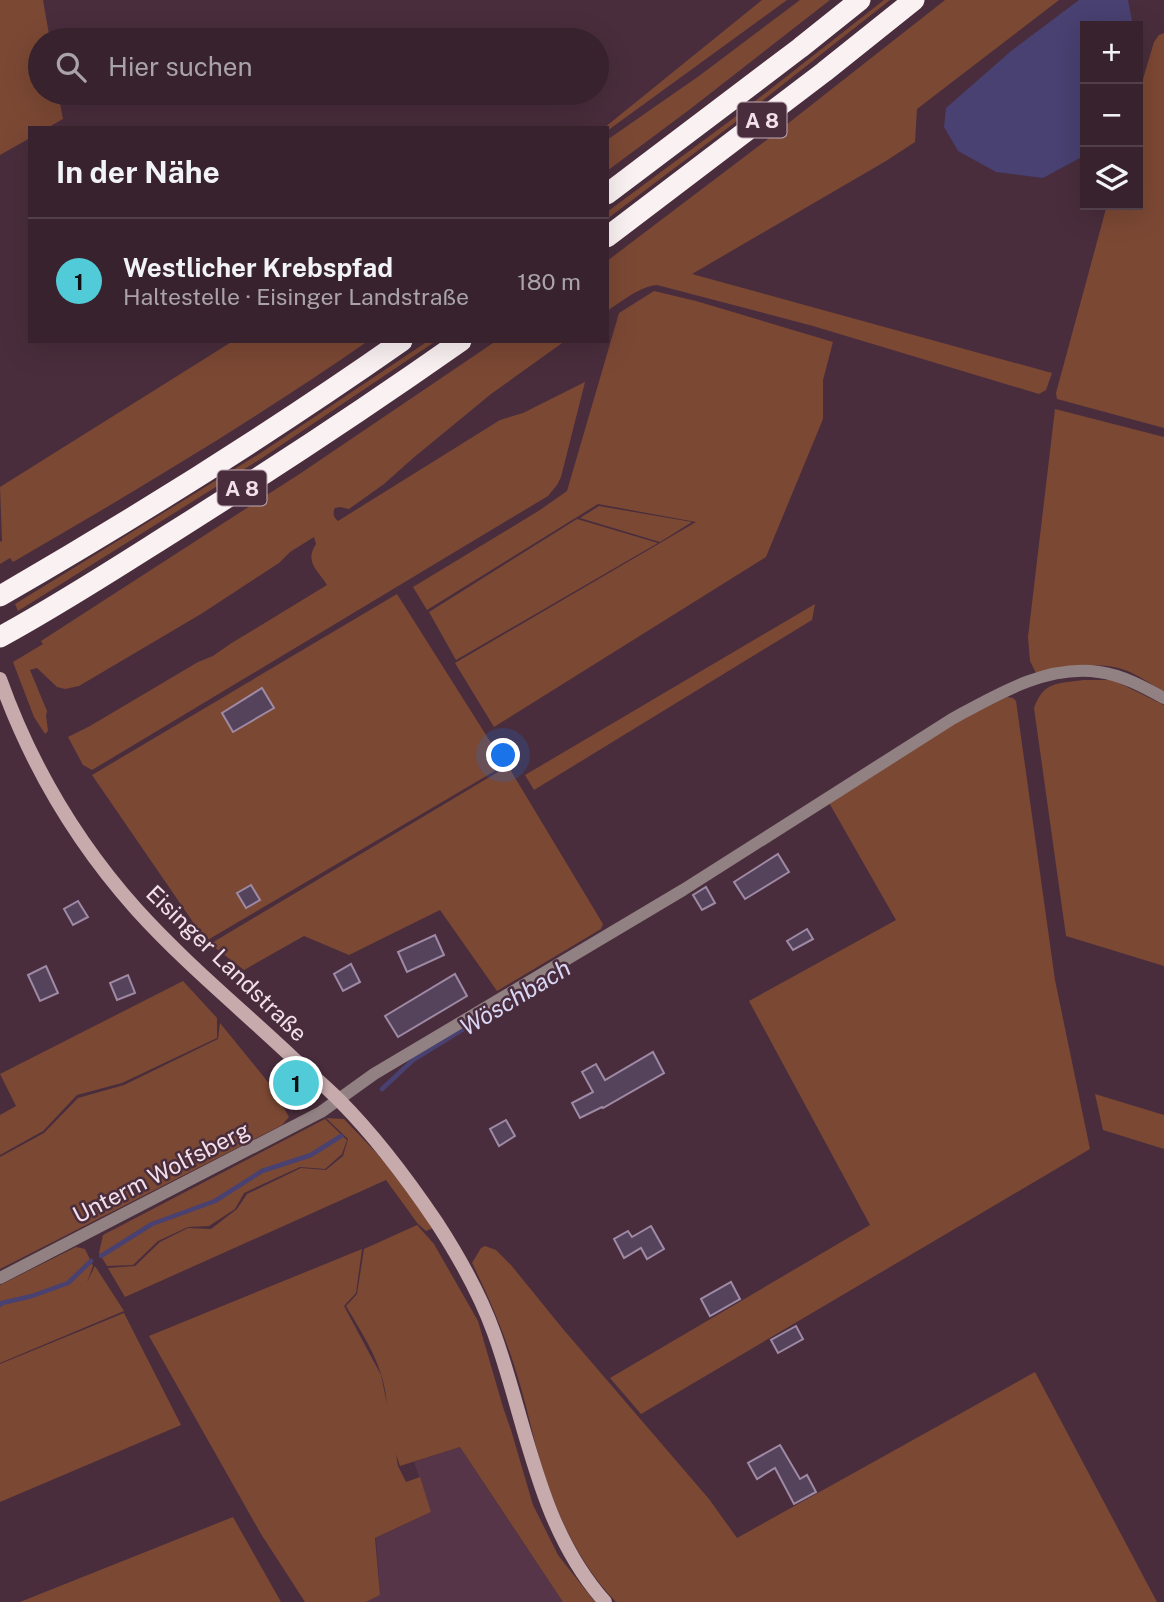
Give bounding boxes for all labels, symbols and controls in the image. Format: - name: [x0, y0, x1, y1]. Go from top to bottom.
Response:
- map controls: [1080, 21, 1143, 210]
- button: +: [1080, 21, 1143, 84]
- search box: [28, 28, 609, 105]
- icon: search: [52, 48, 90, 86]
- text: Hier suchen: [108, 51, 253, 82]
- button: −: [1080, 84, 1143, 147]
- road number: A 8: [738, 102, 786, 138]
- button: layers: [1080, 147, 1143, 210]
- text: In der Nähe: [56, 154, 220, 190]
- text: Westlicher Krebspfad: [123, 252, 393, 283]
- text: 1: [74, 268, 84, 295]
- text: 180 m: [517, 268, 581, 295]
- text: Haltestelle · Eisinger Landstraße: [123, 283, 469, 310]
- road number: A 8: [218, 470, 266, 505]
- your location: [486, 738, 520, 772]
- street label: Eisinger Landstraße: [141, 879, 313, 1047]
- water label: Wöschbach: [455, 953, 575, 1041]
- pin: 1: [273, 1057, 319, 1109]
- street label: Unterm Wolfsberg: [68, 1116, 254, 1228]

